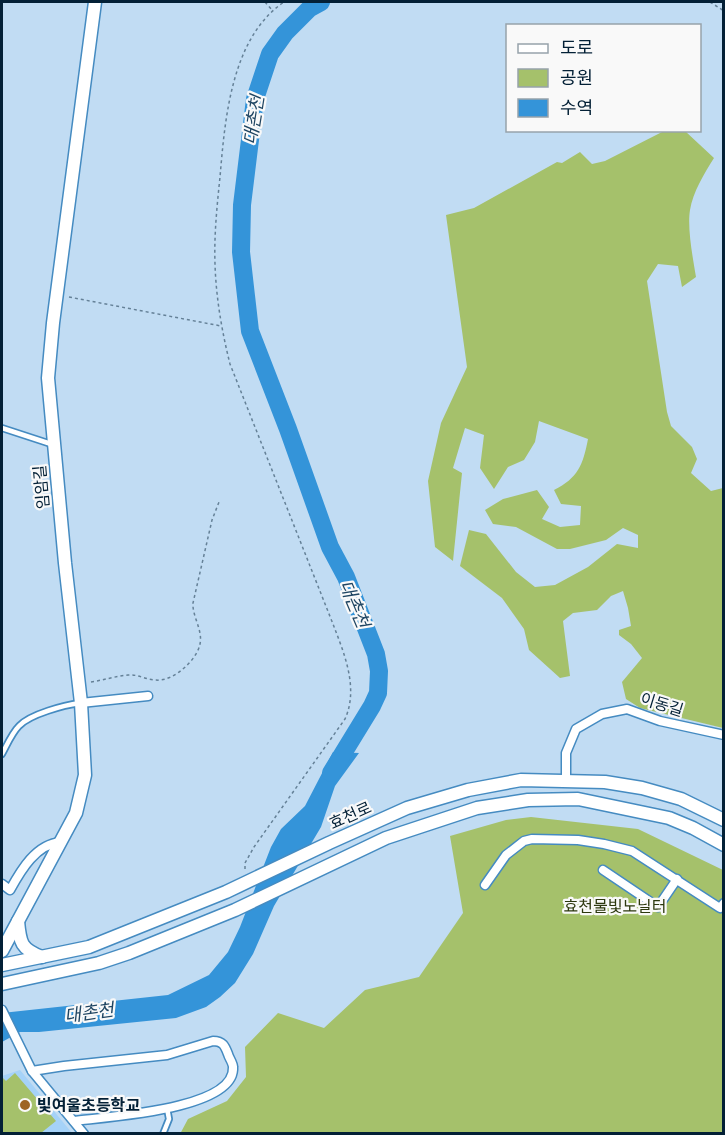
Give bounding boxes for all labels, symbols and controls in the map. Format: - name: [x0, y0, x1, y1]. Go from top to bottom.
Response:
- legend: [506, 24, 701, 132]
- text: 도로: [560, 37, 593, 58]
- text: 공원: [560, 67, 593, 88]
- water label: 대촌천: [239, 91, 268, 146]
- text: 수역: [560, 97, 593, 118]
- street label: 임암길: [30, 464, 53, 510]
- water label: 대촌천: [335, 577, 375, 633]
- street label: 이동길: [638, 689, 686, 720]
- street label: 효천로: [326, 798, 374, 833]
- park label: 효천물빛노닐터: [563, 897, 667, 916]
- water label: 대촌천: [63, 998, 117, 1026]
- place label: 빛여울초등학교: [37, 1096, 140, 1115]
- marker: 빛여울초등학교: [18, 1098, 32, 1112]

